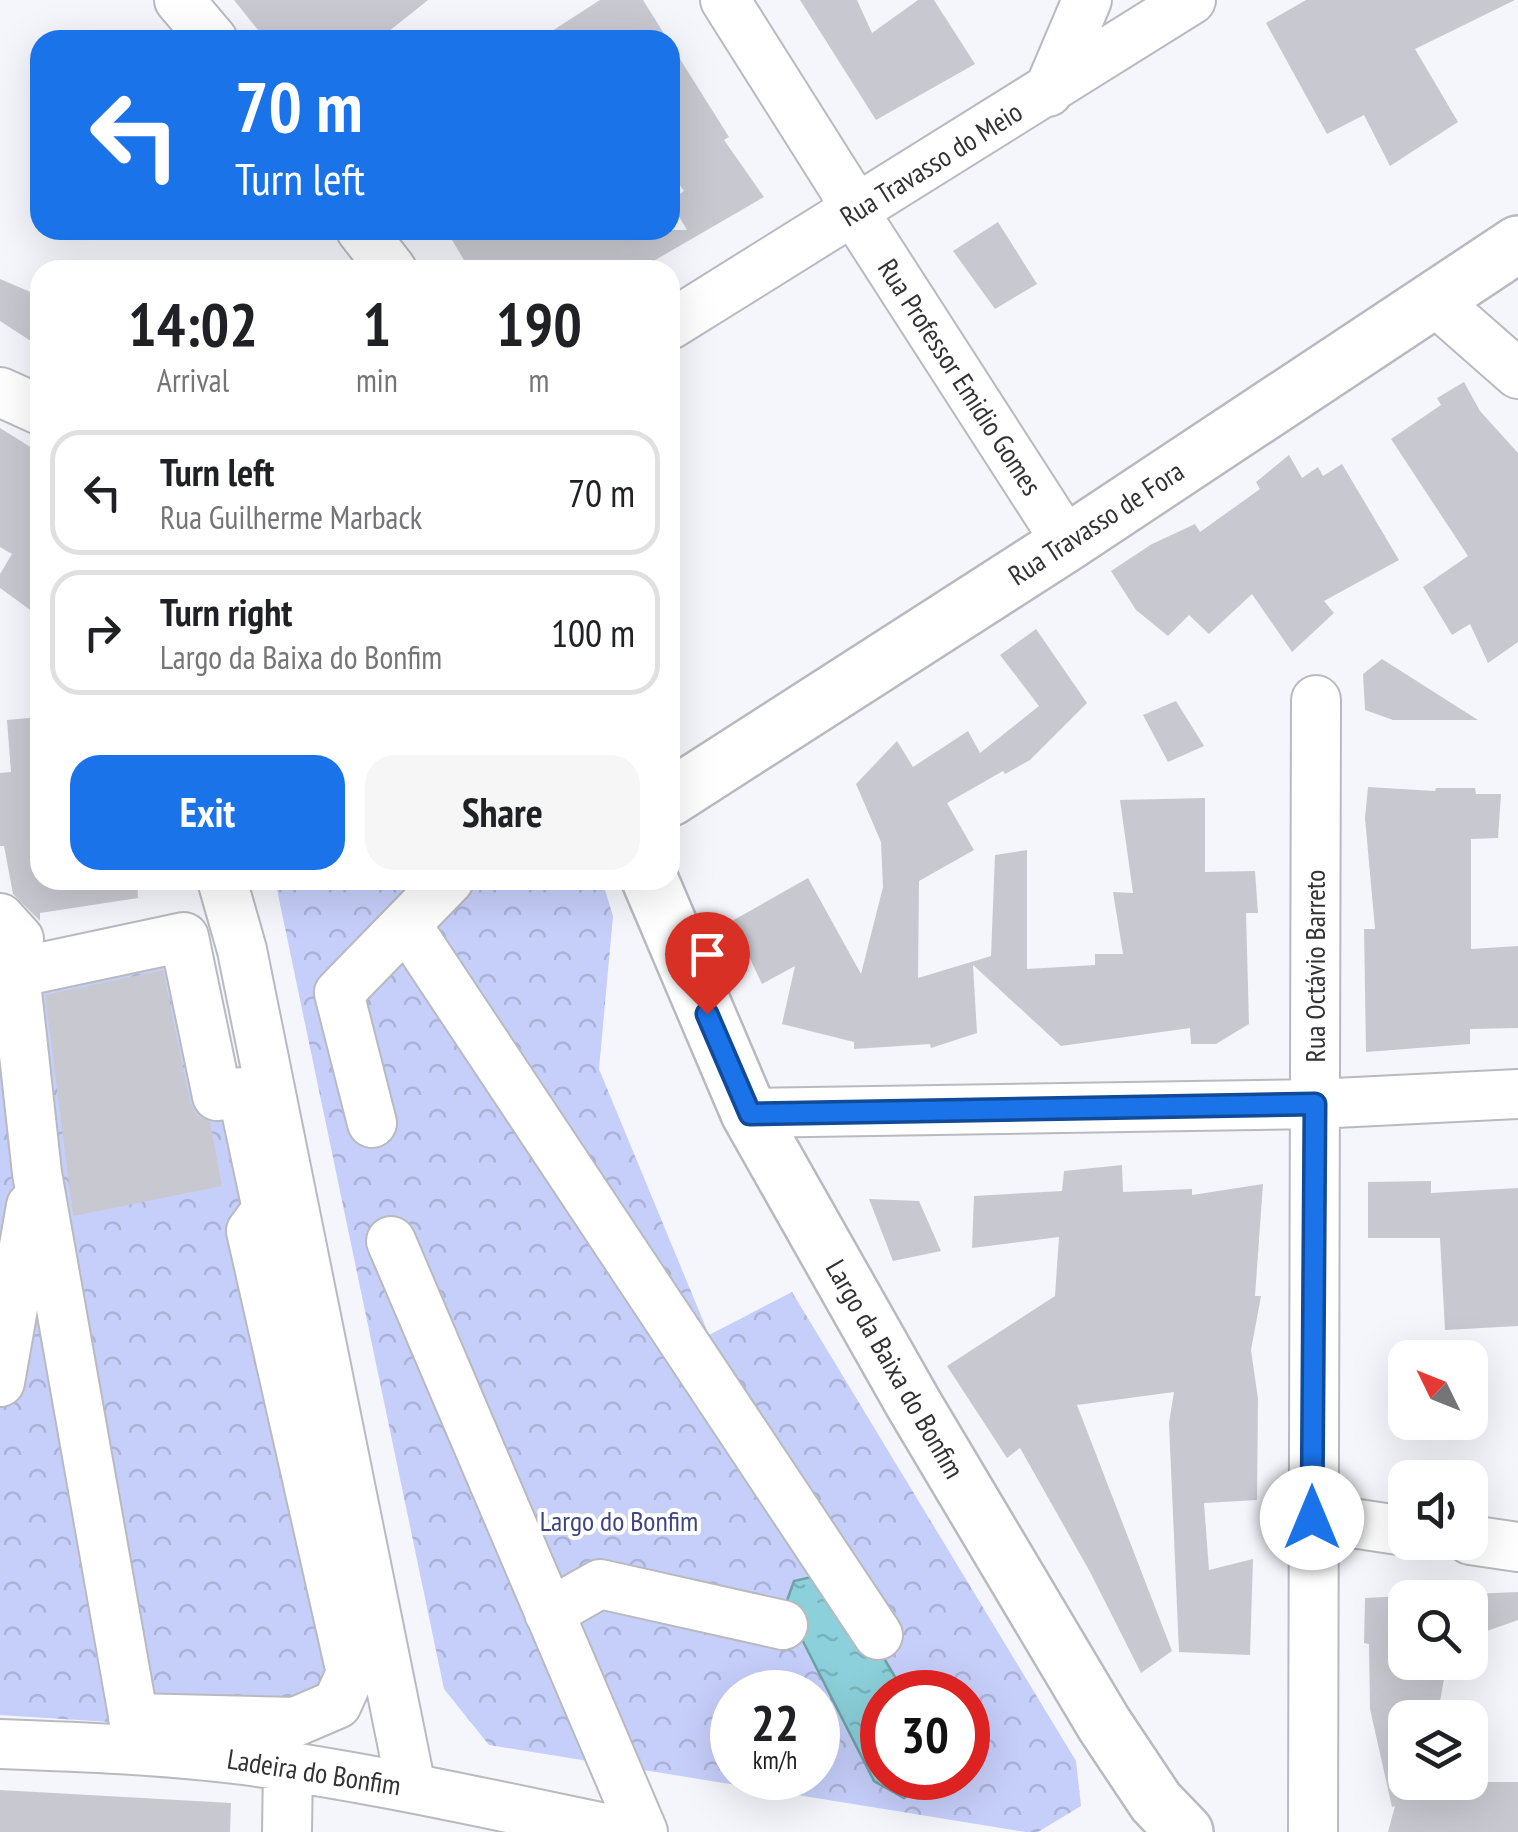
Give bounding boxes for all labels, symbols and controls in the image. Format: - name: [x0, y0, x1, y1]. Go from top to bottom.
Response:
- text: 70 m: [235, 61, 363, 151]
- icon: left: [70, 70, 200, 200]
- street label: Rua Travasso do Meio: [833, 93, 1029, 234]
- text: Turn left: [235, 149, 365, 207]
- street label: Rua Professor Emidio Gomes: [870, 251, 1051, 502]
- text: 14:02: [128, 285, 258, 363]
- text: 1: [363, 285, 391, 363]
- text: 190: [496, 285, 582, 363]
- text: Arrival: [157, 359, 229, 401]
- text: min: [356, 359, 398, 401]
- text: m: [528, 359, 549, 401]
- text: Turn left: [160, 447, 274, 496]
- street label: Rua Travasso de Fora: [1001, 452, 1191, 593]
- icon: left: [75, 465, 130, 520]
- text: 70 m: [568, 468, 635, 517]
- text: Rua Guilherme Marback: [160, 496, 422, 538]
- text: Turn right: [160, 587, 292, 636]
- icon: right: [75, 605, 130, 660]
- text: 100 m: [551, 608, 635, 657]
- text: Largo da Baixa do Bonfim: [160, 636, 442, 678]
- button: Exit: [70, 755, 345, 870]
- button: Share: [365, 755, 640, 870]
- street label: Rua Octávio Barreto: [1296, 870, 1333, 1062]
- pin: [665, 912, 750, 1015]
- icon: arrive: [680, 927, 735, 982]
- street label: Largo da Baixa do Bonfim: [818, 1253, 973, 1485]
- north arrow: [1388, 1340, 1488, 1440]
- map controls: [1388, 1340, 1488, 1800]
- button: sound: [1388, 1460, 1488, 1560]
- position arrow: [1260, 1466, 1364, 1570]
- park label: Largo do Bonfim: [540, 1502, 698, 1539]
- button: search: [1388, 1580, 1488, 1680]
- speed limit sign: 30: [860, 1670, 990, 1800]
- text: 22: [751, 1690, 799, 1755]
- button: layers: [1388, 1700, 1488, 1800]
- street label: Ladeira do Bonfim: [225, 1740, 403, 1803]
- text: km/h: [753, 1744, 797, 1776]

